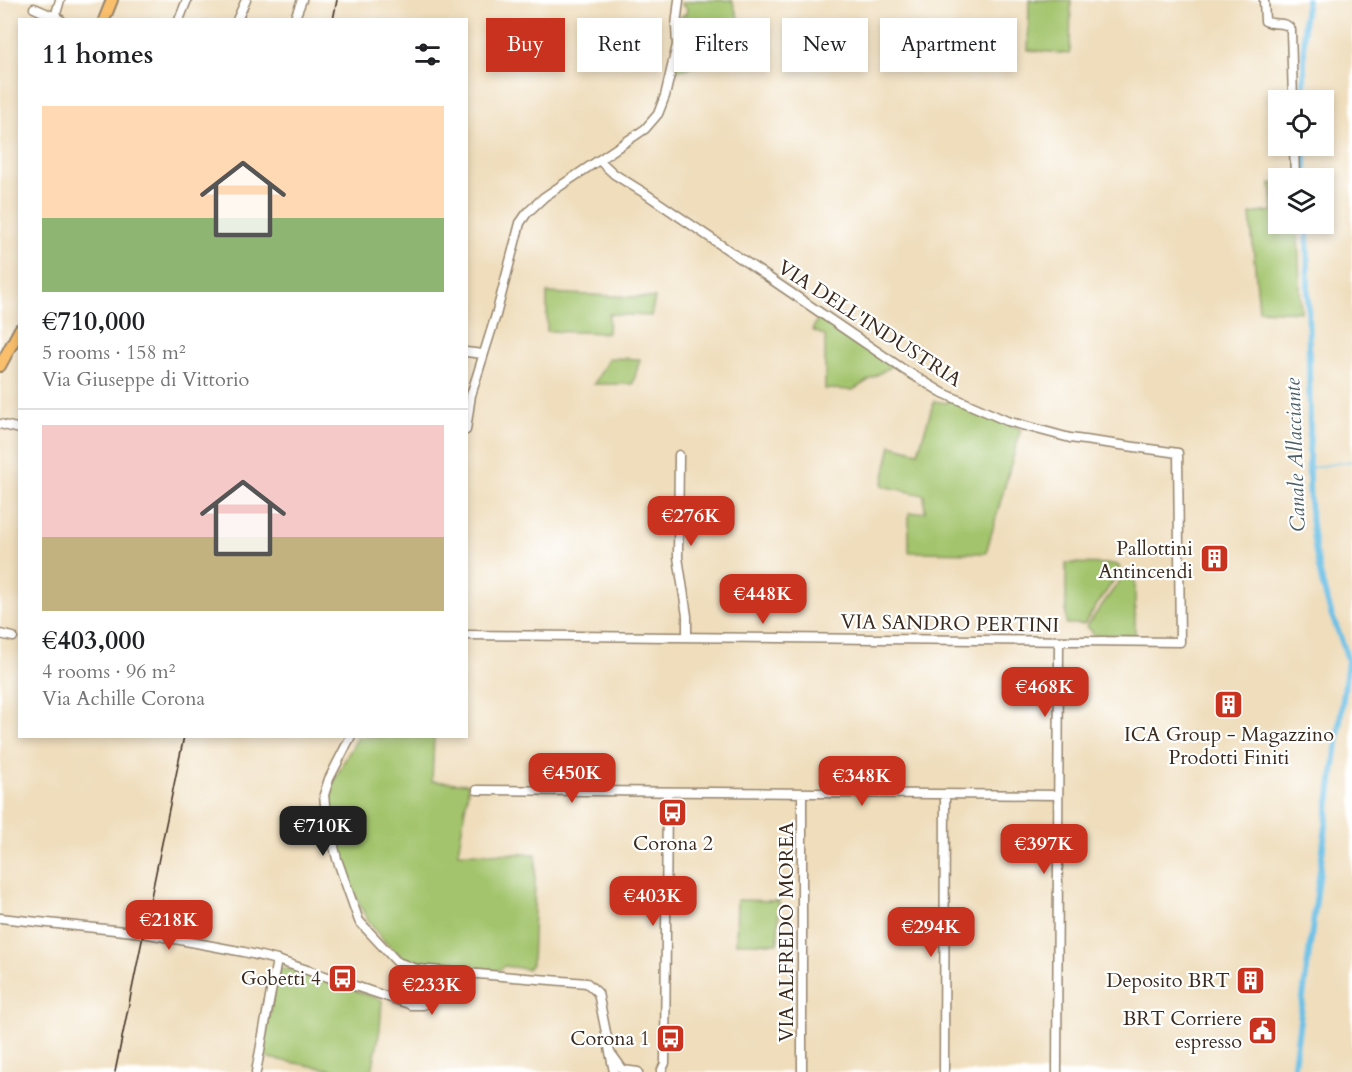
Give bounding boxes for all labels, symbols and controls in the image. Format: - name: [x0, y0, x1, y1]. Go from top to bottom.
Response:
- chip: Buy: [486, 18, 565, 72]
- chip: Rent: [577, 18, 662, 72]
- chip: Filters: [674, 18, 770, 72]
- chip: New: [782, 18, 868, 72]
- chip: Apartment: [880, 18, 1017, 72]
- text: 11 homes: [42, 37, 153, 72]
- icon: filters: [411, 38, 444, 71]
- map controls: [1268, 90, 1334, 234]
- button: locate: [1268, 90, 1334, 156]
- icon: home: [189, 145, 297, 253]
- button: layers: [1268, 168, 1334, 234]
- street label: VIA DELL'INDUSTRIA: [772, 254, 968, 394]
- text: €710,000: [42, 304, 145, 339]
- text: 5 rooms · 158 m²: [42, 339, 186, 366]
- text: Via Giuseppe di Vittorio: [42, 366, 249, 393]
- water label: Canale Allacciante: [1278, 377, 1313, 532]
- icon: home: [189, 464, 297, 572]
- pin: €276K: [649, 496, 733, 547]
- text: €276K: [662, 502, 720, 529]
- place label: Pallottini Antincendi: [1098, 535, 1193, 585]
- building icon: Pallottini Antincendi: [1198, 543, 1230, 575]
- pin: €448K: [721, 574, 805, 625]
- text: €448K: [734, 580, 792, 607]
- street label: VIA SANDRO PERTINI: [840, 608, 1060, 639]
- text: €403,000: [42, 623, 145, 658]
- text: 4 rooms · 96 m²: [42, 658, 175, 685]
- pin: €468K: [1003, 667, 1087, 718]
- text: €468K: [1016, 673, 1074, 700]
- text: Via Achille Corona: [42, 685, 205, 712]
- building icon: ICA Group - Magazzino Prodotti Finiti: [1213, 688, 1245, 720]
- place label: ICA Group - Magazzino Prodotti Finiti: [1124, 721, 1334, 771]
- pin: €450K: [530, 753, 614, 804]
- pin: €348K: [820, 756, 904, 807]
- text: €450K: [543, 759, 601, 786]
- text: €348K: [833, 762, 891, 789]
- bus stop icon: Corona 2: [657, 796, 689, 828]
- pin: €710K: [281, 806, 365, 857]
- text: €710K: [294, 812, 352, 839]
- street label: VIA ALFREDO MOREA: [773, 821, 800, 1042]
- pin: €397K: [1002, 824, 1086, 875]
- place label: Corona 2: [633, 830, 713, 857]
- text: €397K: [1015, 830, 1073, 857]
- pin: €403K: [611, 876, 695, 927]
- text: €403K: [624, 882, 682, 909]
- pin: €218K: [127, 900, 211, 951]
- text: €218K: [140, 906, 198, 933]
- pin: €294K: [889, 907, 973, 958]
- text: €294K: [902, 913, 960, 940]
- bus stop icon: Gobetti 4: [326, 962, 358, 994]
- building icon: Deposito BRT: [1235, 964, 1267, 996]
- place label: Gobetti 4: [241, 965, 321, 992]
- pin: €233K: [390, 965, 474, 1016]
- place label: Deposito BRT: [1106, 967, 1230, 994]
- text: €233K: [403, 971, 461, 998]
- place label: BRT Corriere espresso: [1123, 1005, 1242, 1055]
- public building icon: BRT Corriere espresso: [1247, 1014, 1279, 1046]
- bus stop icon: Corona 1: [655, 1022, 687, 1054]
- place label: Corona 1: [570, 1025, 650, 1052]

